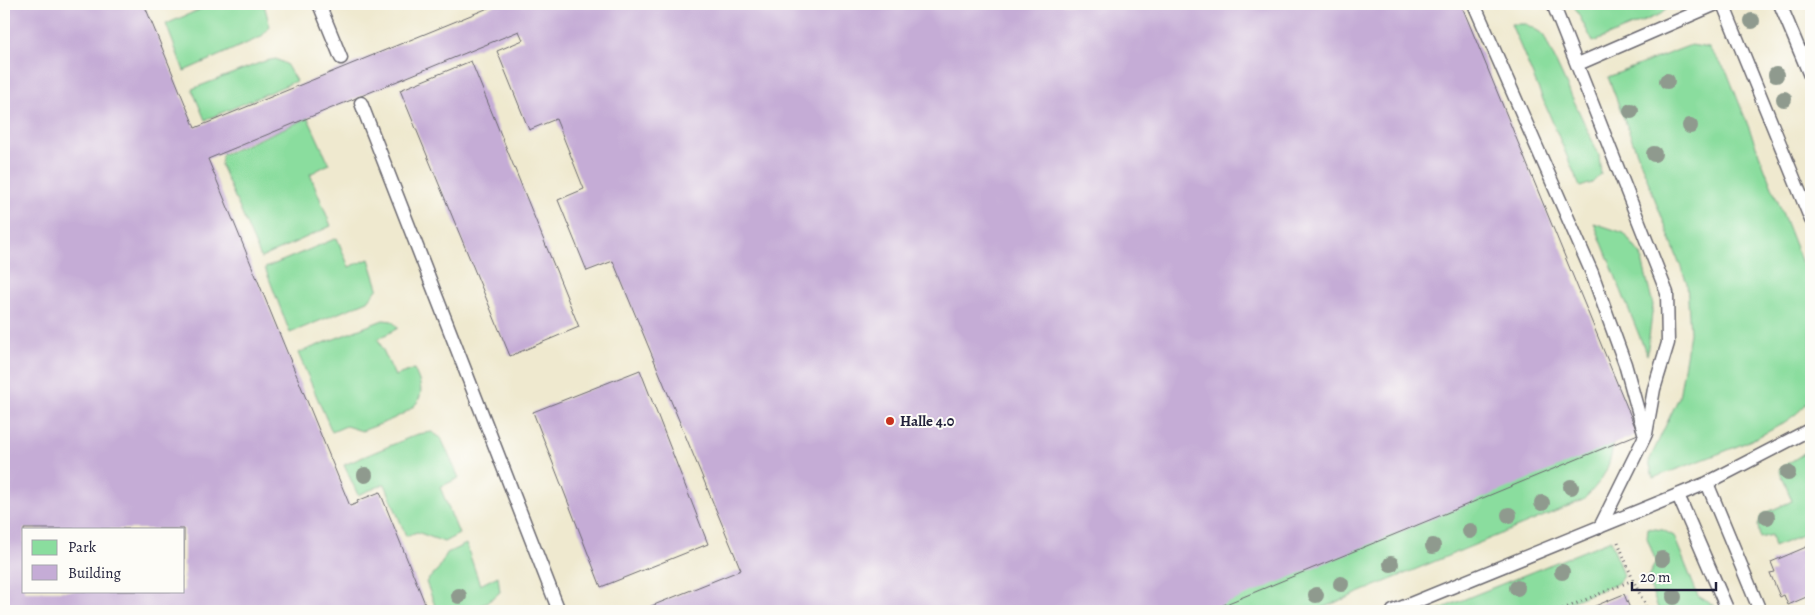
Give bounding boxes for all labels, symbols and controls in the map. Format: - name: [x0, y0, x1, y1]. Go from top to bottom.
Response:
- place label: Halle 4.0: [900, 411, 955, 431]
- marker: Halle 4.0: [884, 415, 896, 427]
- legend: [22, 528, 185, 592]
- text: Park: [68, 537, 97, 557]
- scale bar: [1632, 560, 1716, 592]
- text: Building: [68, 563, 121, 583]
- text: 20 m: [1640, 567, 1671, 587]

